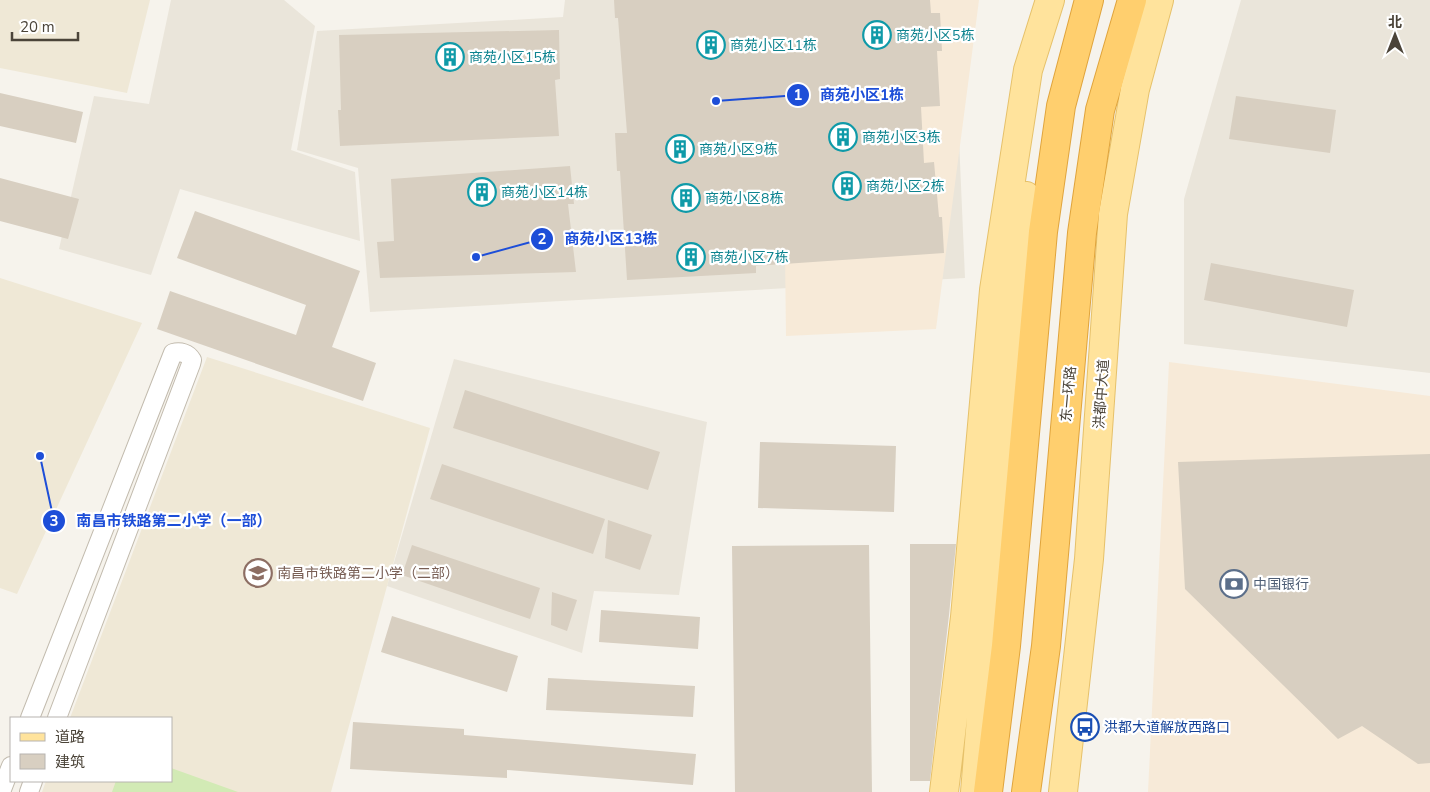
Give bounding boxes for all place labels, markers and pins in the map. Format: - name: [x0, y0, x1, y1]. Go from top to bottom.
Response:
- building icon: 商苑小区5栋: [862, 20, 892, 50]
- place label: 商苑小区5栋: [896, 26, 974, 45]
- building icon: 商苑小区11栋: [696, 30, 726, 60]
- place label: 商苑小区11栋: [730, 36, 817, 55]
- building icon: 商苑小区15栋: [435, 42, 465, 72]
- place label: 商苑小区15栋: [469, 48, 556, 67]
- callout: 商苑小区1栋: [785, 80, 914, 110]
- building icon: 商苑小区3栋: [828, 122, 858, 152]
- place label: 商苑小区3栋: [862, 128, 940, 147]
- building icon: 商苑小区9栋: [665, 134, 695, 164]
- place label: 商苑小区9栋: [699, 140, 777, 159]
- building icon: 商苑小区2栋: [832, 171, 862, 201]
- building icon: 商苑小区14栋: [467, 177, 497, 207]
- place label: 商苑小区2栋: [866, 177, 944, 196]
- place label: 商苑小区14栋: [501, 183, 588, 202]
- building icon: 商苑小区8栋: [671, 183, 701, 213]
- place label: 商苑小区8栋: [705, 189, 783, 208]
- callout: 商苑小区13栋: [529, 224, 667, 254]
- building icon: 商苑小区7栋: [676, 242, 706, 272]
- place label: 商苑小区7栋: [710, 248, 788, 267]
- callout: 南昌市铁路第二小学（一部）: [41, 506, 281, 536]
- school or university icon: 南昌市铁路第二小学（二部）: [243, 558, 273, 588]
- place label: 南昌市铁路第二小学（二部）: [277, 564, 459, 583]
- bank icon: 中国银行: [1219, 569, 1249, 599]
- place label: 中国银行: [1253, 575, 1309, 594]
- bus stop icon: 洪都大道解放西路口: [1070, 712, 1100, 742]
- place label: 洪都大道解放西路口: [1104, 718, 1230, 737]

